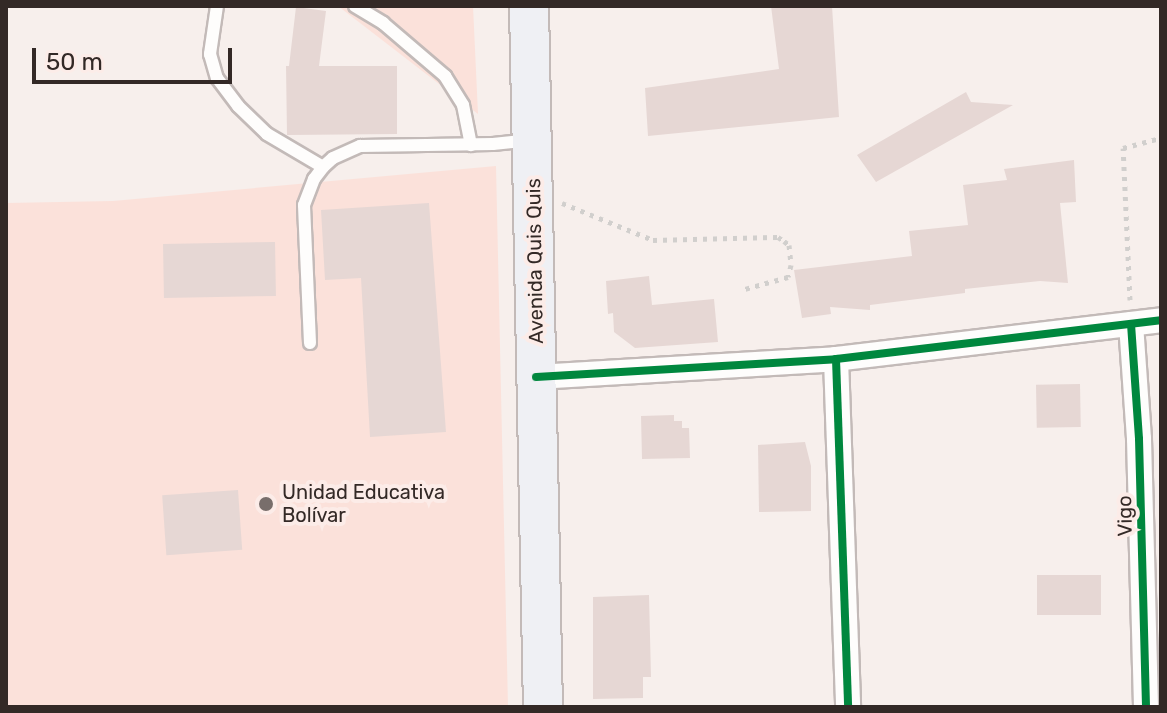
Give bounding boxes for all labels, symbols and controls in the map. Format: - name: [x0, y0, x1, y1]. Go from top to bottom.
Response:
- scale bar: [36, 32, 236, 82]
- text: 50 m: [46, 48, 103, 76]
- street label: Avenida Quis Quis: [522, 178, 548, 344]
- place label: Unidad Educativa Bolívar: [282, 480, 445, 527]
- marker: Unidad Educativa Bolívar: [257, 495, 275, 513]
- street label: Vigo: [1113, 495, 1137, 537]

